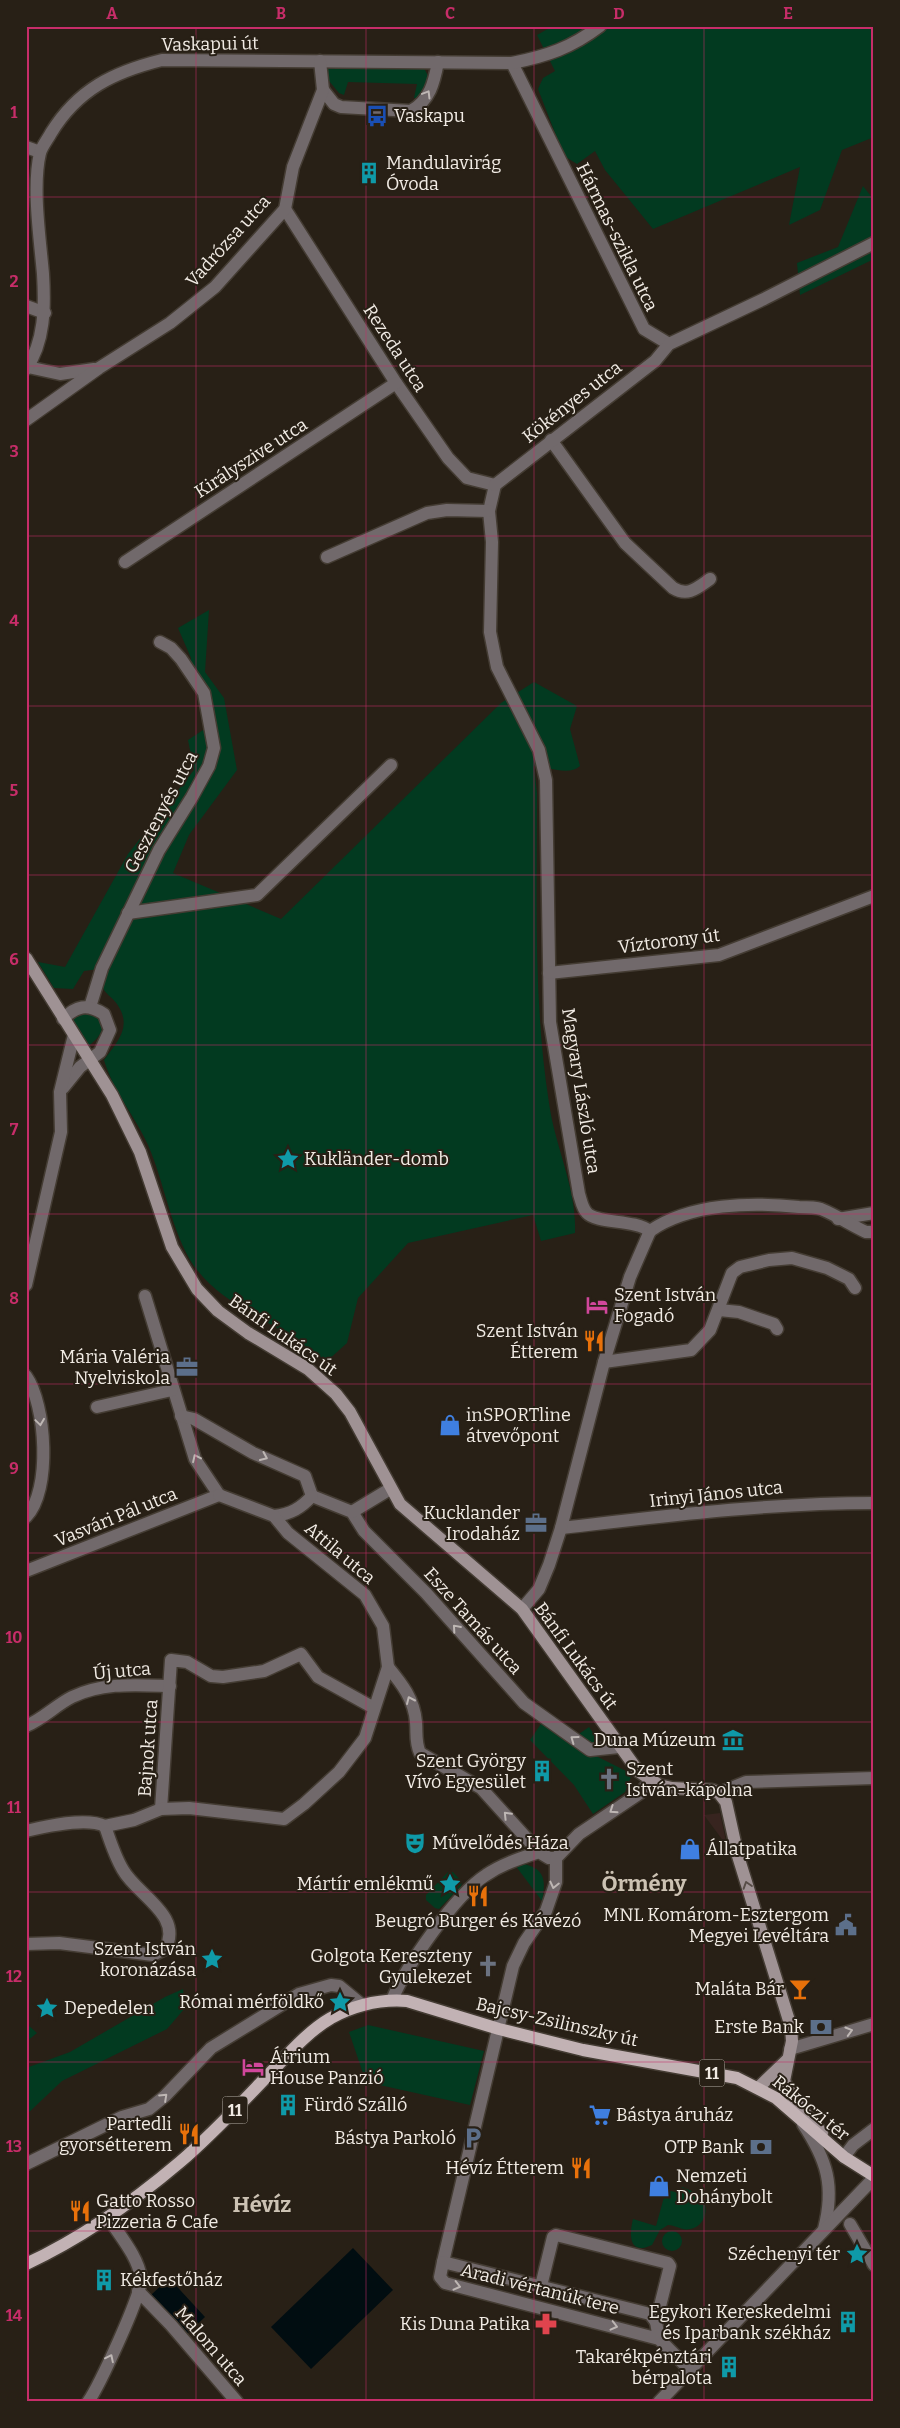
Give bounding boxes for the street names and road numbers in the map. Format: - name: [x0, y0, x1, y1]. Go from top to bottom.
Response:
- street label: Vaskapui út: [161, 32, 259, 56]
- street label: Hármas-szikla utca: [571, 159, 663, 315]
- street label: Vadrózsa utca: [181, 190, 275, 291]
- street label: Rezeda utca: [359, 300, 432, 396]
- street label: Kökényes utca: [518, 356, 626, 448]
- street label: Királyszive utca: [190, 413, 312, 503]
- street label: Gesztenyés utca: [120, 747, 202, 877]
- street label: Víztorony út: [617, 924, 721, 958]
- street label: Magyary László utca: [557, 1006, 605, 1176]
- street label: Bánfi Lukács út: [225, 1289, 342, 1381]
- street label: Irinyi János utca: [648, 1476, 784, 1512]
- street label: Vasvári Pál utca: [52, 1482, 180, 1552]
- street label: Attila utca: [300, 1517, 380, 1589]
- street label: Esze Tamás utca: [419, 1563, 527, 1679]
- street label: Bánfi Lukács út: [530, 1598, 623, 1714]
- street label: Új utca: [92, 1657, 152, 1684]
- street label: Bajnok utca: [134, 1698, 162, 1797]
- street label: Bajcsy-Zsilinszky út: [474, 1993, 641, 2051]
- road number: 11: [700, 2060, 724, 2086]
- street label: Rákóczi tér: [768, 2070, 854, 2146]
- road number: 11: [222, 2096, 248, 2124]
- street label: Aradi vértanúk tere: [459, 2259, 621, 2319]
- street label: Malom utca: [171, 2302, 252, 2390]

